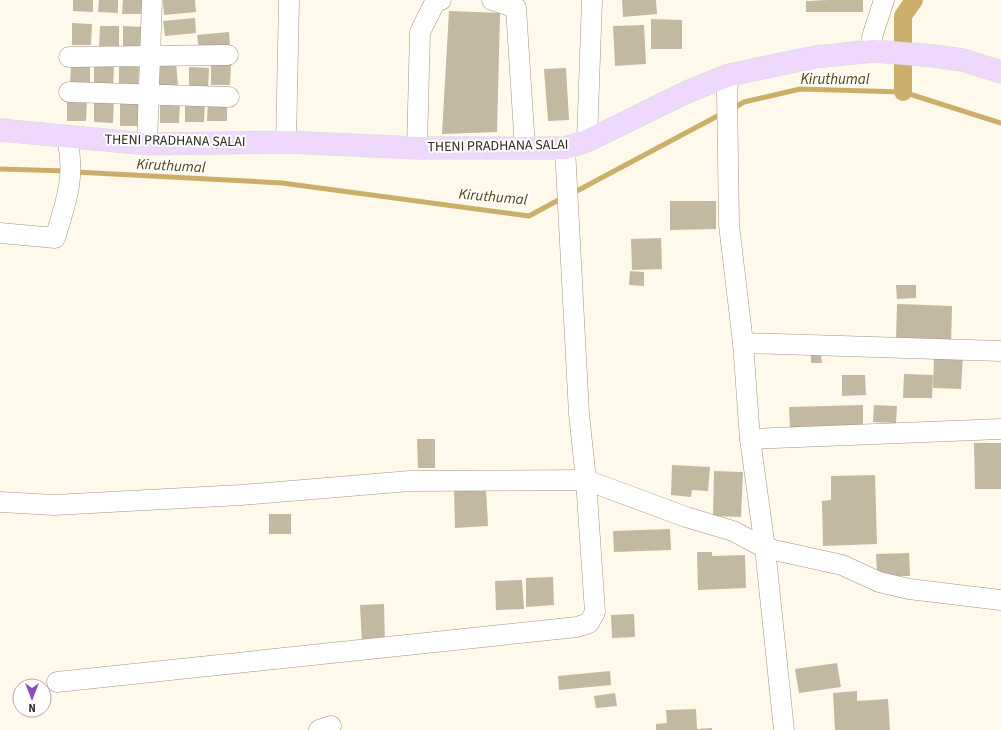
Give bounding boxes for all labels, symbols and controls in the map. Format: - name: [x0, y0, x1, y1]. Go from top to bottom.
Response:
- water label: Kiruthumal: [800, 69, 870, 90]
- street label: THENI PRADHANA SALAI: [104, 130, 246, 152]
- street label: THENI PRADHANA SALAI: [427, 135, 569, 157]
- water label: Kiruthumal: [136, 154, 206, 178]
- water label: Kiruthumal: [458, 184, 529, 210]
- north arrow: [12, 678, 52, 718]
- text: N: [28, 700, 36, 715]

